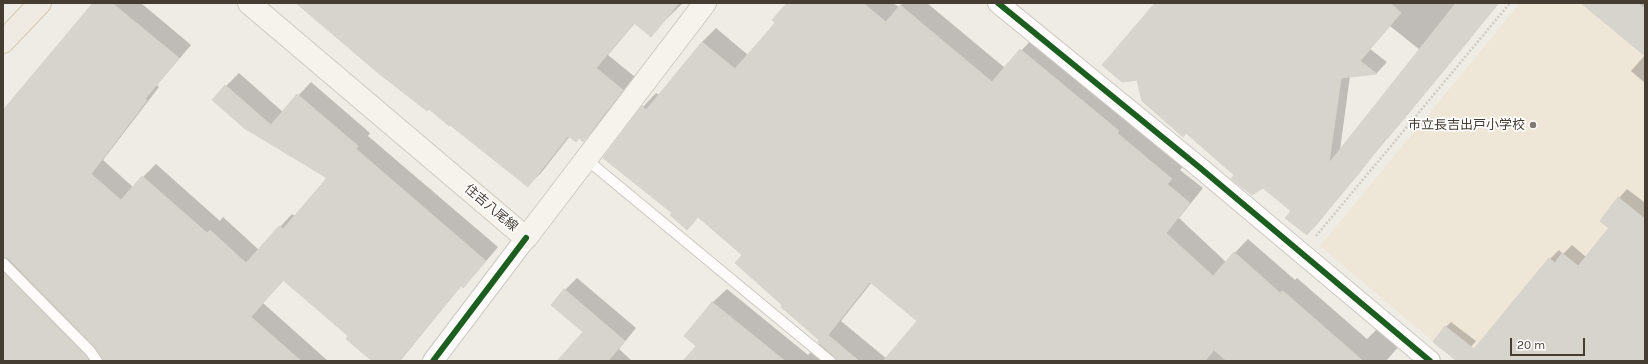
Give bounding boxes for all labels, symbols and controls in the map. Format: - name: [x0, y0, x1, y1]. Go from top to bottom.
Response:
- place label: 市立長吉出戸小学校: [1408, 117, 1525, 133]
- marker: 市立長吉出戸小学校: [1528, 120, 1538, 130]
- street label: 住吉八尾線: [461, 181, 521, 235]
- scale bar: [1512, 330, 1587, 356]
- text: 20 m: [1517, 338, 1545, 352]

